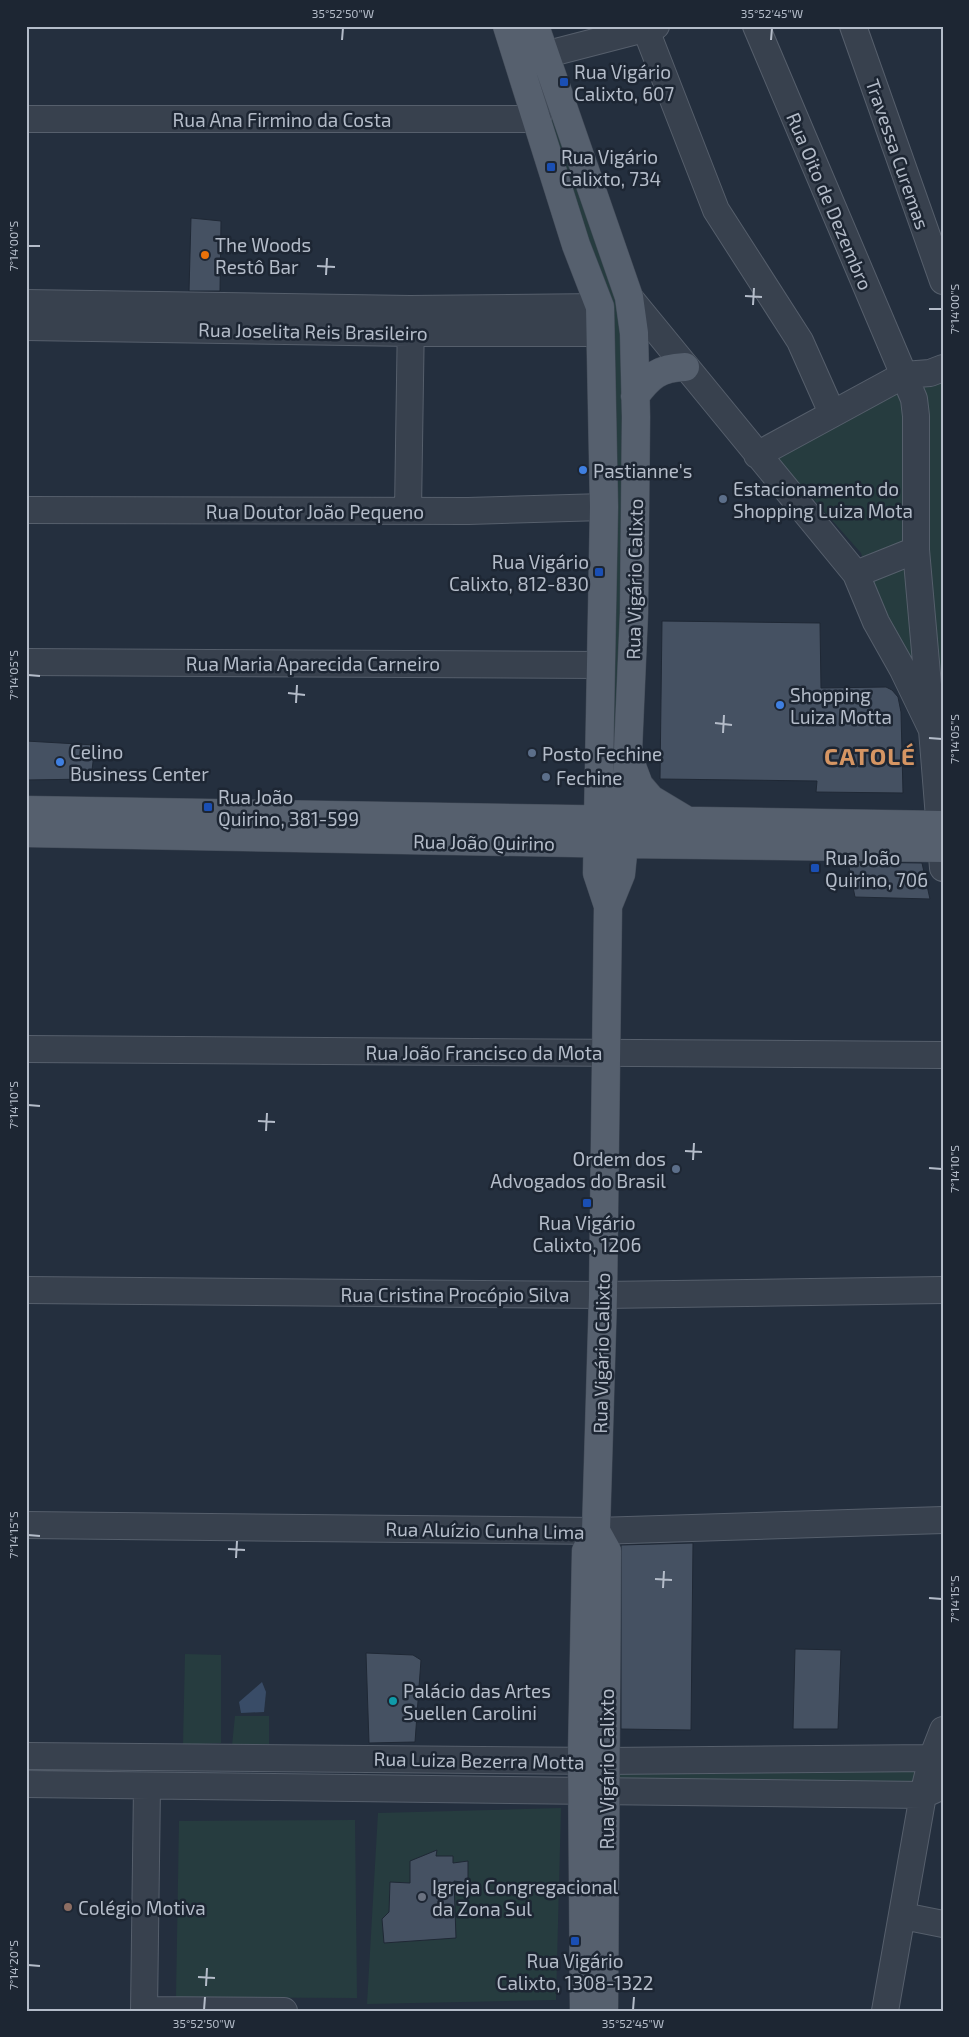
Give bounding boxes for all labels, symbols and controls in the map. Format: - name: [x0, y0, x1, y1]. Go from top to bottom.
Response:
- text: 35°52'50"W: [312, 6, 374, 20]
- text: 35°52'45"W: [741, 6, 803, 20]
- place label: Rua Vigário Calixto, 607: [574, 60, 675, 105]
- marker: Rua Vigário Calixto, 607: [558, 76, 570, 88]
- street label: Travessa Curemas: [862, 76, 934, 232]
- street label: Rua Ana Firmino da Costa: [173, 108, 391, 131]
- street label: Rua Oito de Dezembro: [782, 109, 878, 293]
- place label: Rua Vigário Calixto, 734: [561, 145, 661, 190]
- marker: Rua Vigário Calixto, 734: [545, 161, 557, 173]
- text: 7°14'00"S: [6, 220, 20, 271]
- place label: The Woods Restô Bar: [215, 233, 311, 278]
- marker: The Woods Restô Bar: [199, 249, 211, 261]
- text: 7°14'00"S: [947, 283, 961, 334]
- street label: Rua Joselita Reis Brasileiro: [198, 317, 428, 345]
- place label: Pastianne's: [593, 459, 692, 482]
- marker: Pastianne's: [577, 464, 589, 476]
- place label: Estacionamento do Shopping Luiza Mota: [733, 477, 913, 522]
- marker: Estacionamento do Shopping Luiza Mota: [717, 493, 729, 505]
- street label: Rua Vigário Calixto: [621, 498, 647, 660]
- street label: Rua Doutor João Pequeno: [206, 500, 424, 523]
- place label: Rua Vigário Calixto, 812-830: [449, 550, 589, 595]
- marker: Rua Vigário Calixto, 812-830: [593, 566, 605, 578]
- text: 7°14'05"S: [6, 650, 20, 700]
- street label: Rua Maria Aparecida Carneiro: [186, 652, 440, 675]
- place label: Shopping Luiza Motta: [790, 683, 892, 728]
- marker: Shopping Luiza Motta: [774, 699, 786, 711]
- text: 7°14'05"S: [947, 714, 961, 764]
- place label: Celino Business Center: [70, 740, 209, 785]
- district label: CATOLÉ: [824, 741, 916, 770]
- place label: Posto Fechine: [542, 742, 662, 765]
- marker: Posto Fechine: [526, 747, 538, 759]
- marker: Celino Business Center: [54, 756, 66, 768]
- place label: Fechine: [556, 766, 622, 789]
- marker: Fechine: [540, 771, 552, 783]
- place label: Rua João Quirino, 381-599: [218, 785, 359, 830]
- marker: Rua João Quirino, 381-599: [202, 801, 214, 813]
- street label: Rua João Quirino: [413, 829, 555, 855]
- place label: Rua João Quirino, 706: [825, 846, 928, 891]
- marker: Rua João Quirino, 706: [809, 862, 821, 874]
- street label: Rua João Francisco da Mota: [365, 1041, 603, 1064]
- text: 7°14'10"S: [6, 1081, 20, 1129]
- text: 7°14'10"S: [947, 1145, 961, 1193]
- place label: Ordem dos Advogados do Brasil: [490, 1147, 666, 1192]
- marker: Ordem dos Advogados do Brasil: [670, 1163, 682, 1175]
- marker: Rua Vigário Calixto, 1206: [581, 1197, 593, 1209]
- place label: Rua Vigário Calixto, 1206: [533, 1211, 641, 1256]
- street label: Rua Vigário Calixto: [588, 1272, 614, 1434]
- street label: Rua Cristina Procópio Silva: [341, 1283, 569, 1306]
- text: 7°14'15"S: [6, 1511, 20, 1559]
- street label: Rua Aluízio Cunha Lima: [385, 1517, 585, 1543]
- text: 7°14'15"S: [947, 1575, 961, 1623]
- place label: Palácio das Artes Suellen Carolini: [403, 1679, 551, 1724]
- street label: Rua Vigário Calixto: [595, 1688, 618, 1850]
- marker: Palácio das Artes Suellen Carolini: [387, 1695, 399, 1707]
- street label: Rua Luiza Bezerra Motta: [373, 1747, 585, 1773]
- place label: Igreja Congregacional da Zona Sul: [432, 1875, 619, 1920]
- marker: Igreja Congregacional da Zona Sul: [416, 1891, 428, 1903]
- place label: Colégio Motiva: [78, 1896, 206, 1919]
- marker: Colégio Motiva: [62, 1901, 74, 1913]
- marker: Rua Vigário Calixto, 1308-1322: [569, 1935, 581, 1947]
- text: 7°14'20"S: [6, 1940, 20, 1990]
- place label: Rua Vigário Calixto, 1308-1322: [497, 1949, 653, 1994]
- text: 35°52'50"W: [173, 2016, 235, 2030]
- text: 35°52'45"W: [602, 2016, 664, 2030]

